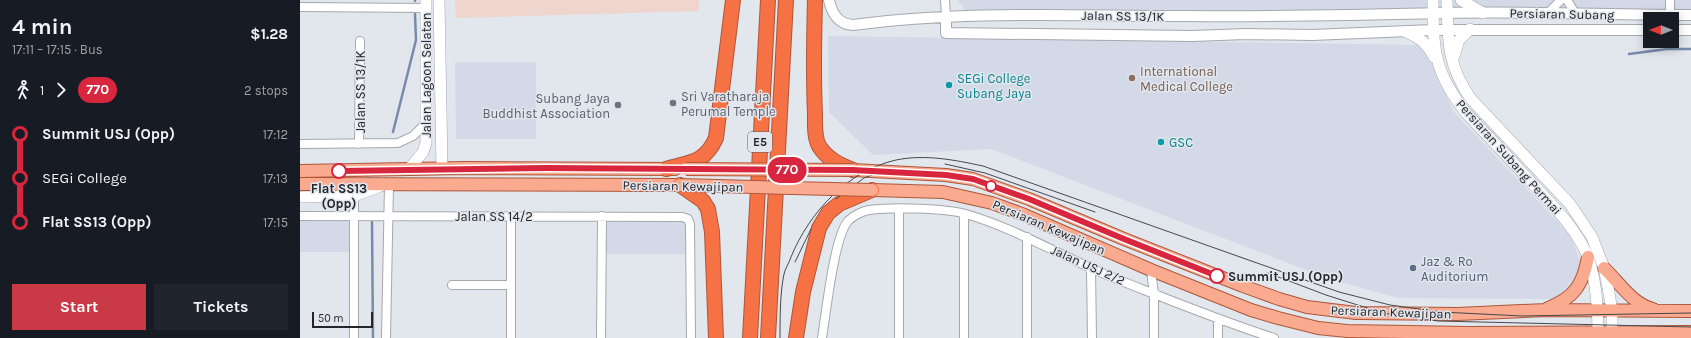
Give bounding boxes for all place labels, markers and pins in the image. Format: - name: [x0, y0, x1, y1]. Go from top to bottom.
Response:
- place label: International Medical College: [1140, 64, 1233, 94]
- place label: SEGi College Subang Jaya: [957, 71, 1031, 101]
- marker: International Medical College: [1127, 73, 1137, 83]
- marker: SEGi College Subang Jaya: [944, 80, 954, 90]
- place label: Sri Varatharaja Perumal Temple: [681, 89, 776, 119]
- place label: Subang Jaya Buddhist Association: [482, 91, 610, 121]
- marker: Sri Varatharaja Perumal Temple: [668, 98, 678, 108]
- marker: Subang Jaya Buddhist Association: [613, 100, 623, 110]
- place label: GSC: [1169, 135, 1193, 150]
- marker: GSC: [1156, 137, 1166, 147]
- marker: Flat SS13 (Opp): [331, 163, 347, 179]
- unlabelled marker: [985, 180, 997, 192]
- place label: Flat SS13 (Opp): [311, 181, 367, 211]
- place label: Jaz & Ro Auditorium: [1421, 254, 1489, 284]
- marker: Jaz & Ro Auditorium: [1408, 263, 1418, 273]
- marker: Summit USJ (Opp): [1209, 268, 1225, 284]
- place label: Summit USJ (Opp): [1228, 269, 1343, 284]

